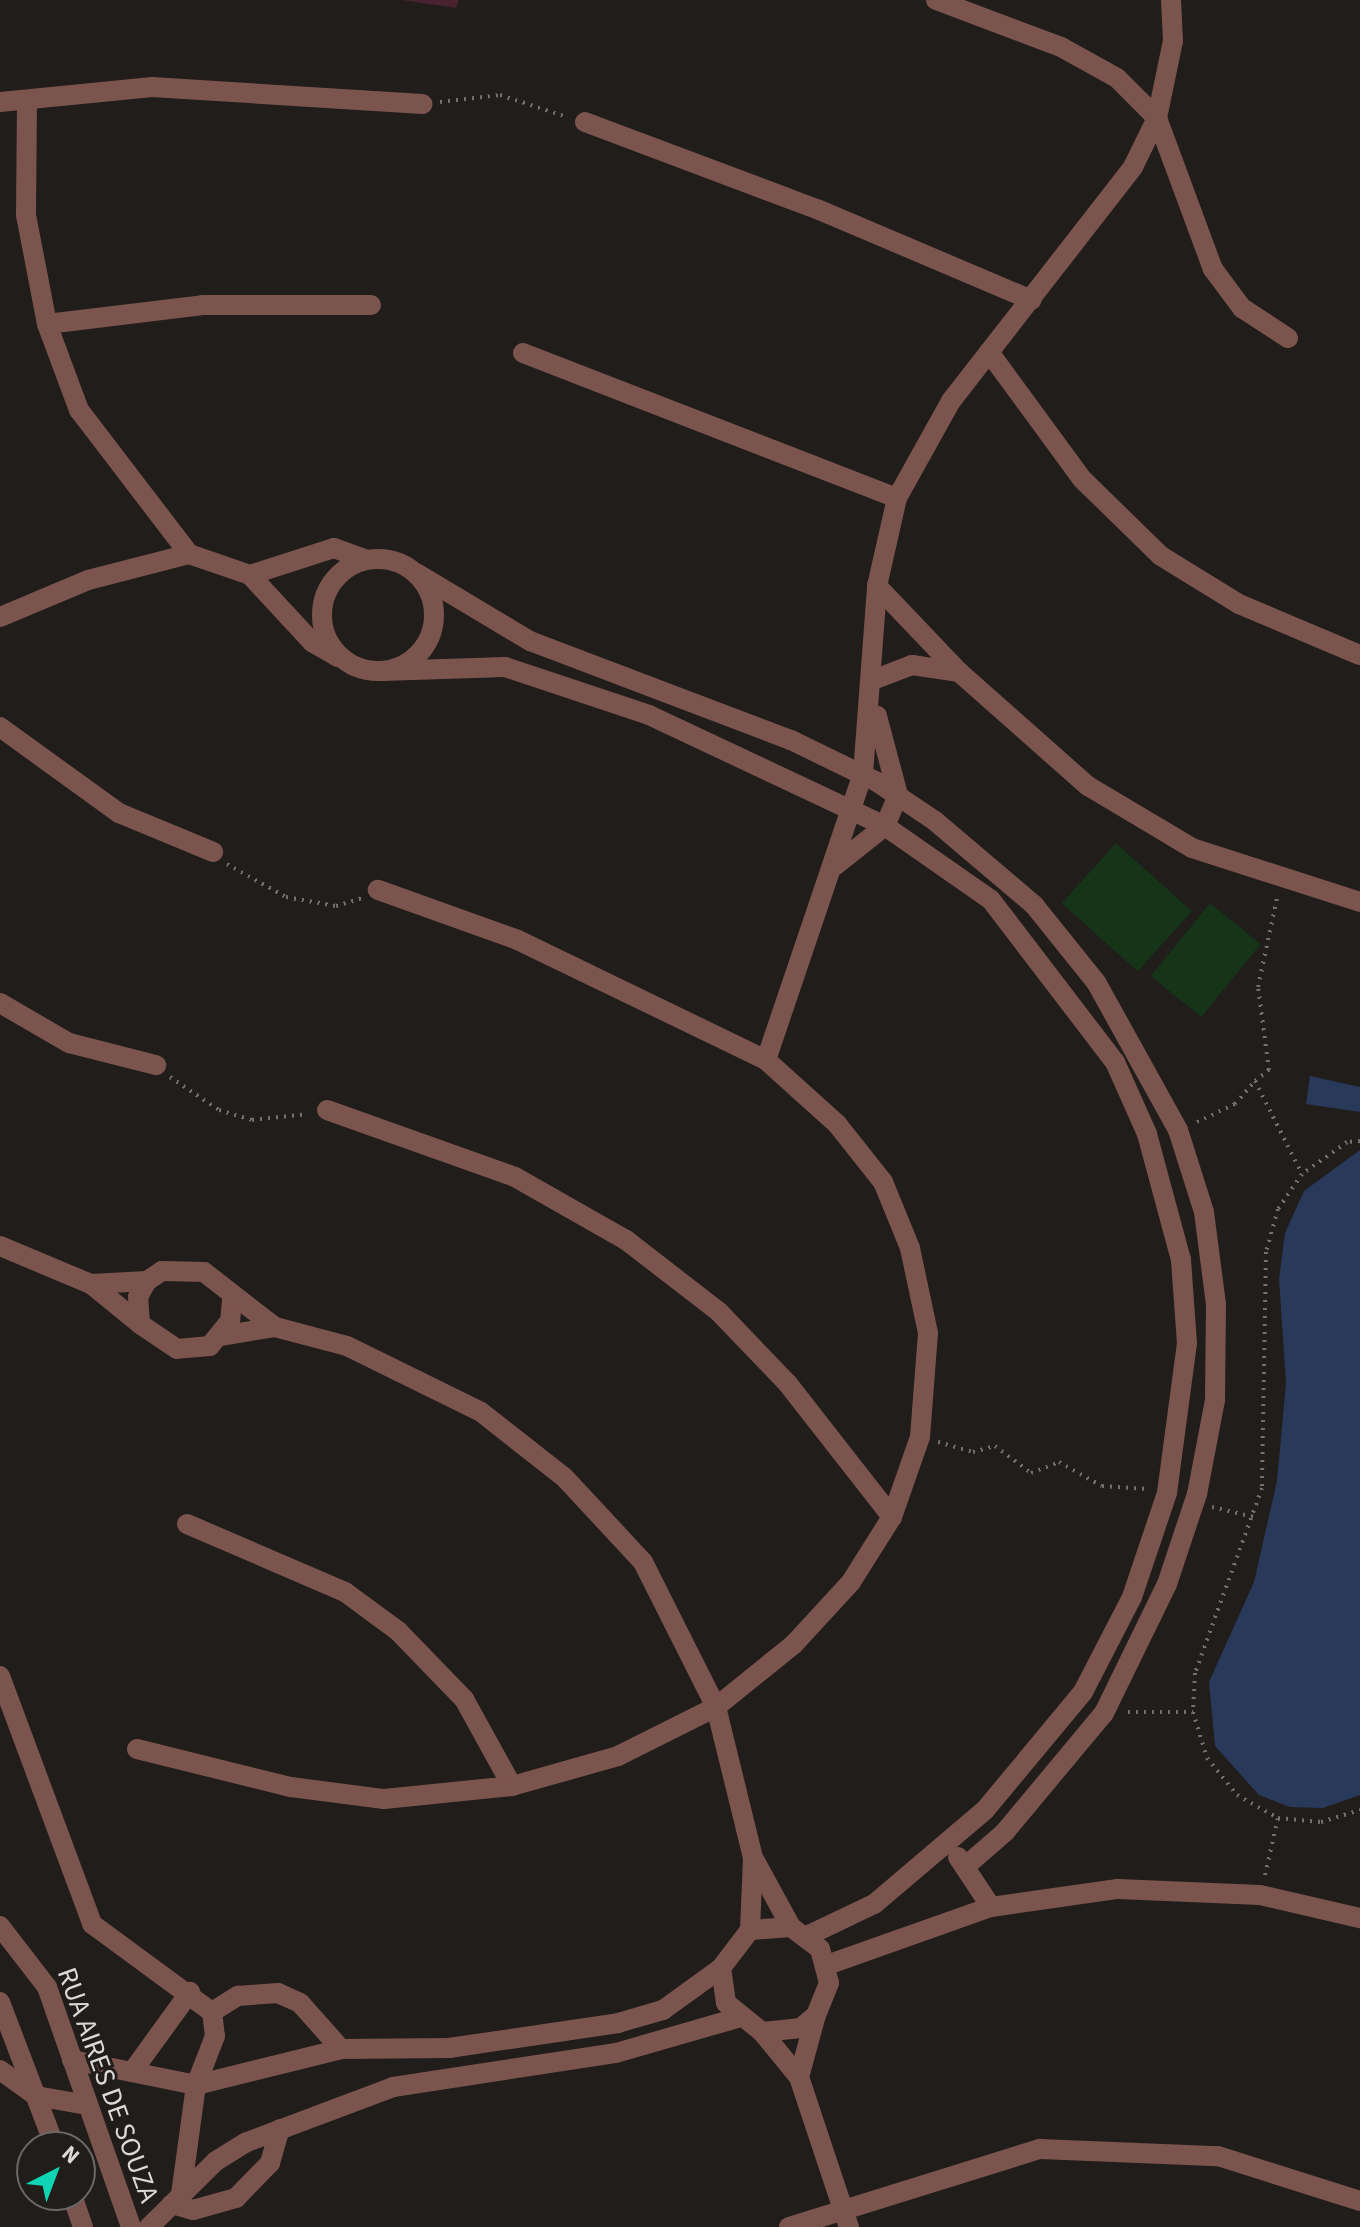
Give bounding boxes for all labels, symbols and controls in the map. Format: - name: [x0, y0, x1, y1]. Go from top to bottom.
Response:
- street label: RUA AIRES DE SOUZA: [50, 1963, 166, 2207]
- north arrow: [16, 2131, 96, 2211]
- text: N: [55, 2138, 87, 2171]

